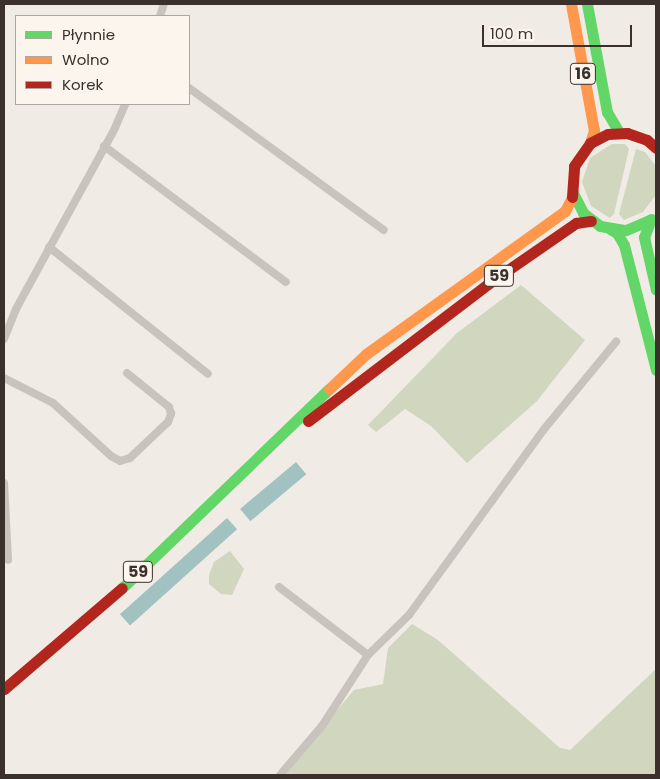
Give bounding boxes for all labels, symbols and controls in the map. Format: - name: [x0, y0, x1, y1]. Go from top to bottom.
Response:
- legend: [15, 15, 190, 105]
- scale bar: [485, 15, 635, 47]
- text: 100 m: [490, 23, 533, 44]
- text: Płynnie: [62, 24, 115, 45]
- text: Wolno: [62, 49, 109, 70]
- road number: 16: [569, 61, 597, 88]
- text: Korek: [62, 74, 103, 95]
- road number: 59: [483, 262, 515, 290]
- road number: 59: [122, 558, 154, 586]

